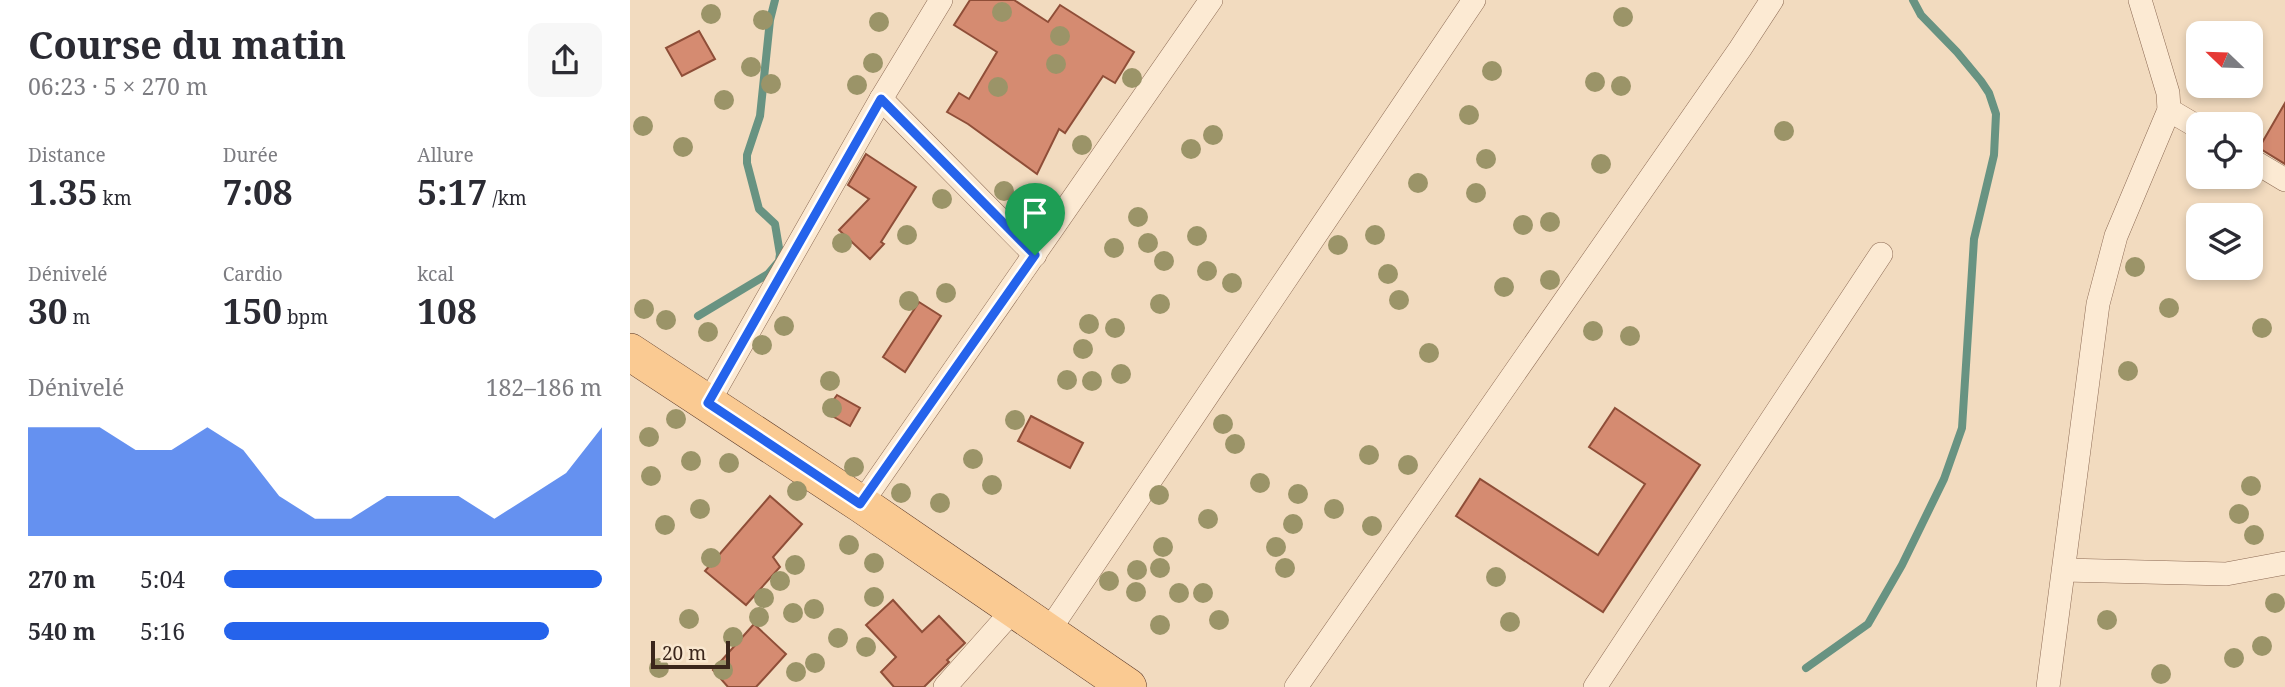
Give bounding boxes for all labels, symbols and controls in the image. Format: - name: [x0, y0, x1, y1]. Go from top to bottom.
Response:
- text: Course du matin: [28, 18, 346, 70]
- north arrow: [2186, 21, 2263, 98]
- map controls: [2186, 21, 2263, 280]
- button: share: [528, 23, 602, 97]
- text: 06:23 · 5 × 270 m: [28, 70, 208, 102]
- button: locate: [2186, 112, 2263, 189]
- text: Distance: [28, 142, 106, 168]
- text: Durée: [223, 142, 278, 168]
- text: Allure: [417, 142, 474, 168]
- text: 1.35: [28, 168, 98, 215]
- text: 7:08: [223, 168, 293, 215]
- text: 5:17: [417, 168, 487, 215]
- pin: [1005, 183, 1065, 255]
- text: km: [98, 185, 132, 211]
- text: /km: [487, 185, 527, 211]
- icon: arrive: [1016, 194, 1054, 232]
- button: layers: [2186, 203, 2263, 280]
- text: Dénivelé: [28, 261, 108, 287]
- text: Cardio: [223, 261, 283, 287]
- text: kcal: [417, 261, 454, 287]
- text: 30: [28, 287, 68, 334]
- text: 150: [223, 287, 282, 334]
- text: 108: [417, 287, 477, 334]
- text: m: [68, 304, 90, 330]
- text: bpm: [282, 304, 328, 330]
- text: Dénivelé: [28, 371, 124, 403]
- text: 182–186 m: [486, 371, 602, 403]
- text: 270 m: [28, 563, 96, 595]
- text: 5:04: [140, 563, 185, 595]
- text: 540 m: [28, 615, 96, 647]
- text: 5:16: [140, 615, 185, 647]
- scale bar: [651, 638, 730, 670]
- text: 20 m: [662, 640, 706, 666]

